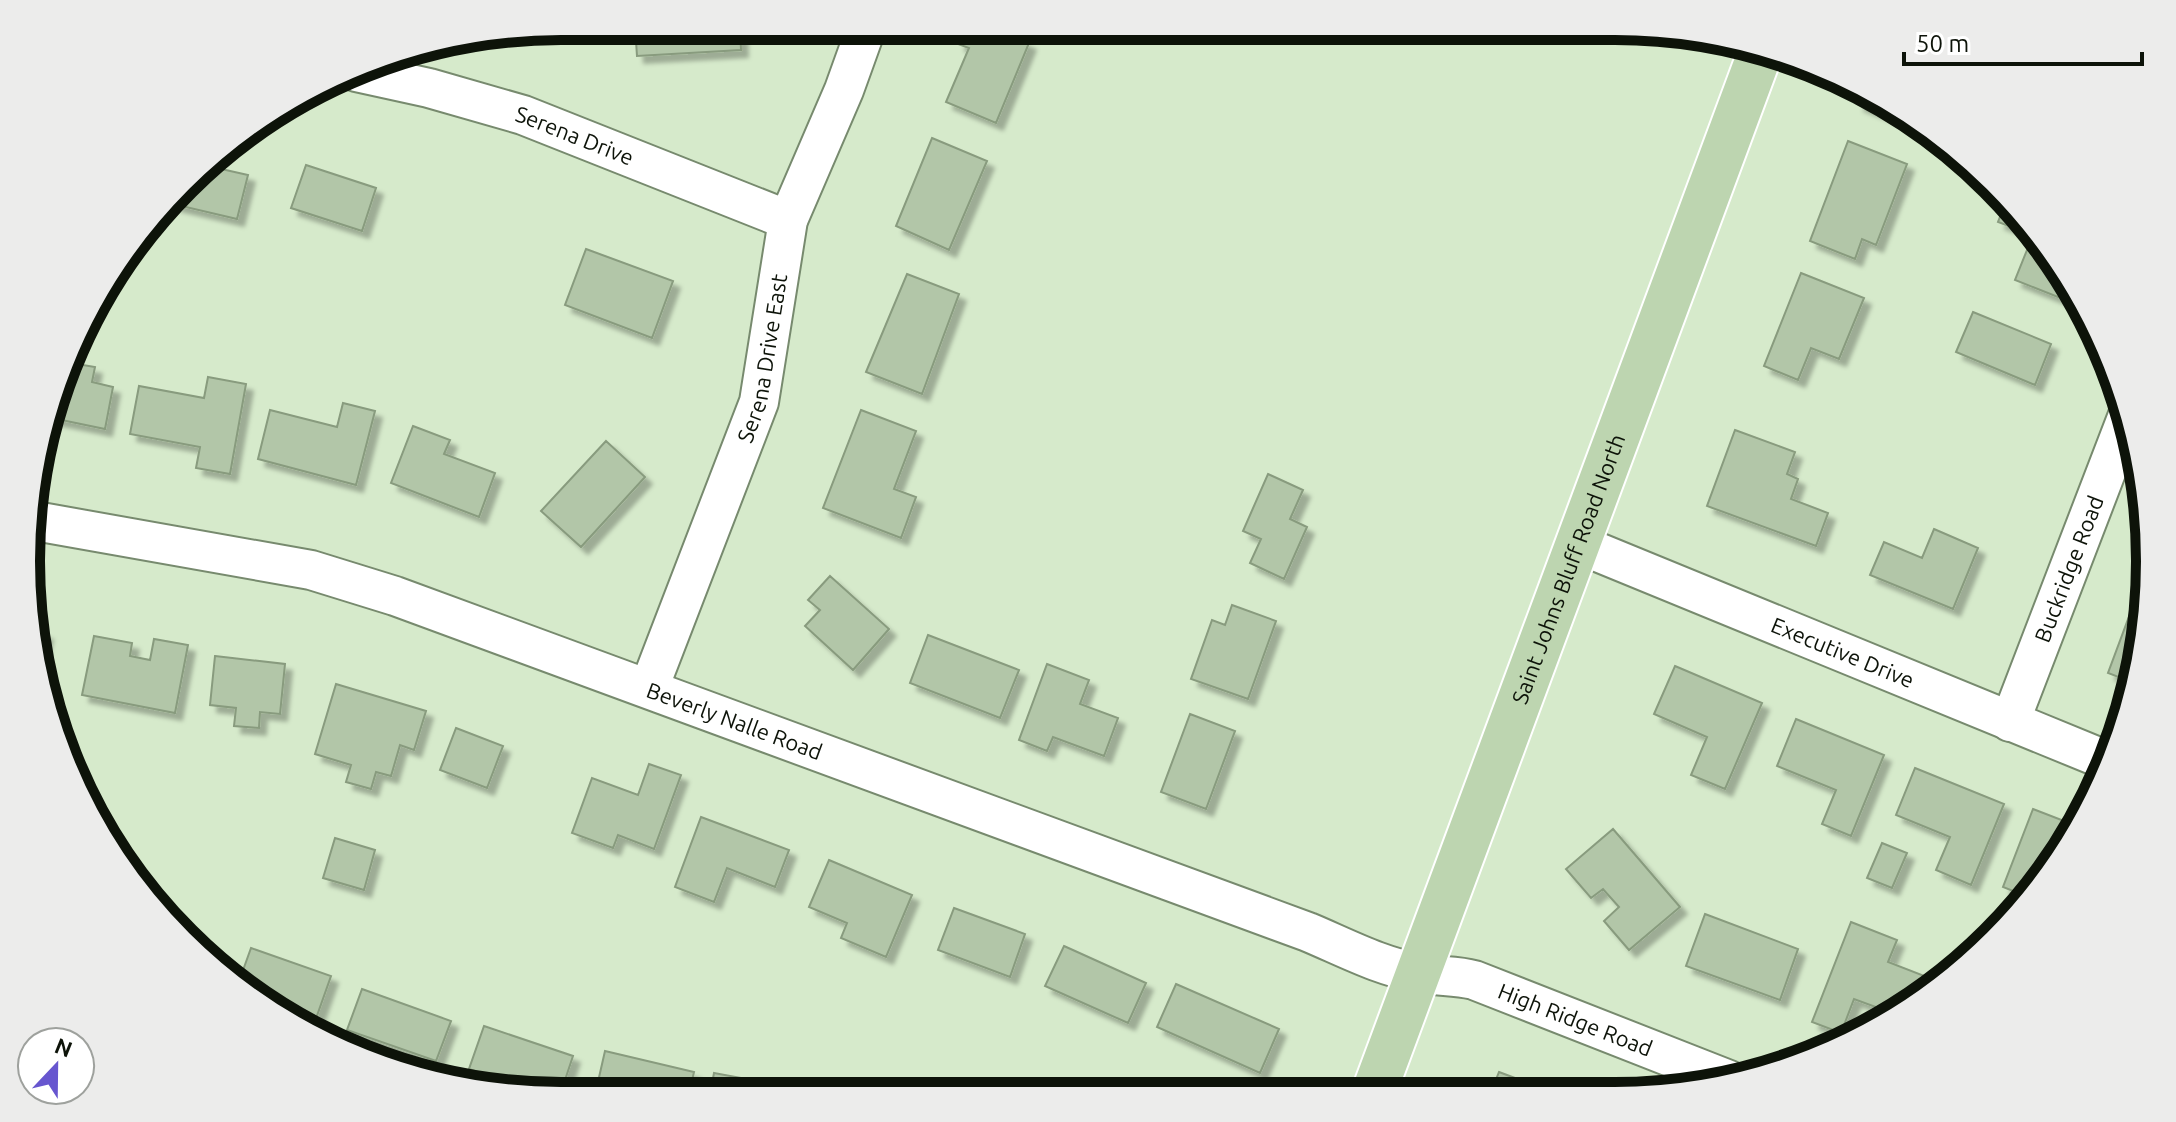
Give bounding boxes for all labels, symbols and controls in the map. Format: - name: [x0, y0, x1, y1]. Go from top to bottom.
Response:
- scale bar: [1904, 16, 2142, 66]
- text: 50 m: [1916, 30, 1969, 57]
- street label: Serena Drive: [513, 101, 638, 170]
- street label: Serena Drive East: [732, 272, 791, 446]
- street label: Saint Johns Bluff Road North: [1506, 430, 1629, 707]
- street label: Buckridge Road: [2029, 492, 2108, 646]
- street label: Executive Drive: [1768, 611, 1918, 692]
- street label: Beverly Nalle Road: [643, 677, 826, 764]
- street label: High Ridge Road: [1495, 978, 1656, 1061]
- north arrow: [16, 1026, 96, 1106]
- text: N: [51, 1032, 76, 1062]

